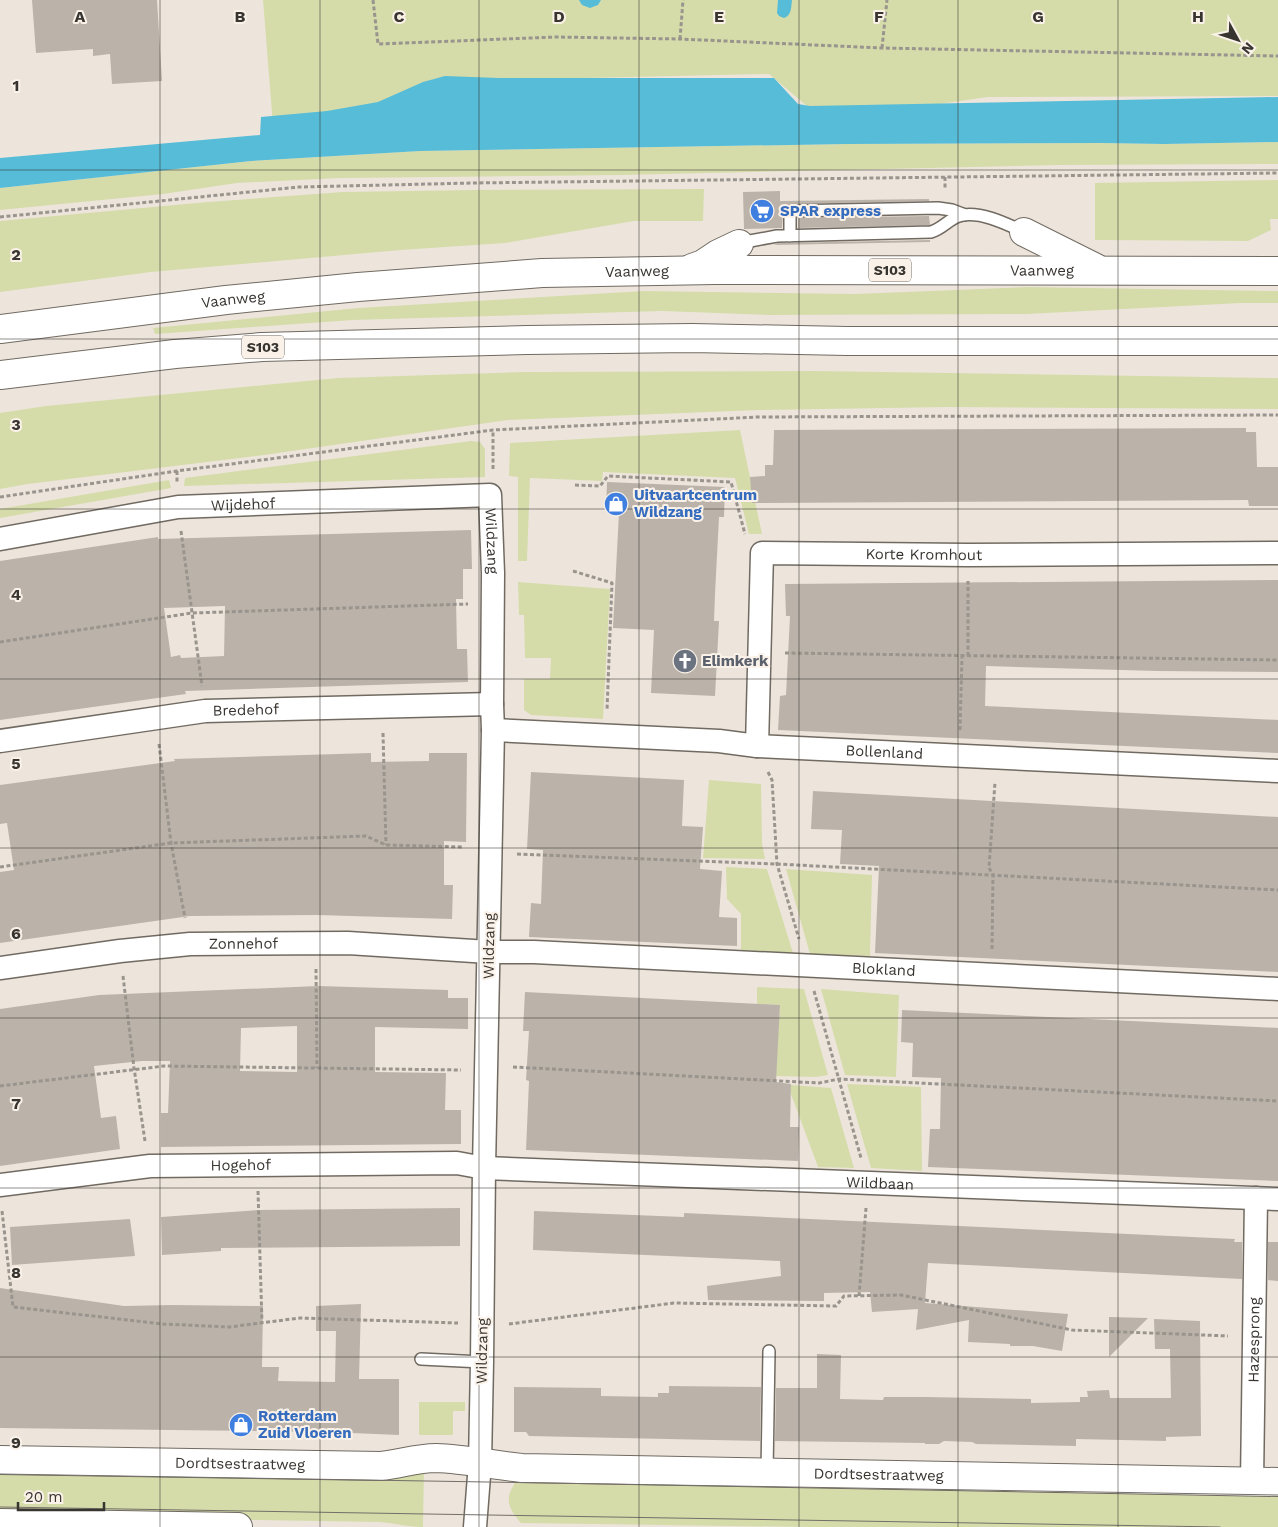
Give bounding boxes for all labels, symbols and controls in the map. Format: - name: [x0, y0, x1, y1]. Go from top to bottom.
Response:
- text: A: [75, 7, 86, 26]
- text: B: [235, 7, 246, 26]
- text: C: [394, 7, 405, 26]
- text: D: [553, 7, 565, 26]
- text: E: [714, 7, 724, 26]
- text: F: [874, 7, 884, 26]
- text: G: [1032, 7, 1044, 26]
- text: H: [1192, 7, 1204, 26]
- north arrow: [1213, 15, 1263, 65]
- text: N: [1238, 39, 1257, 57]
- text: 1: [13, 76, 19, 95]
- supermarket icon: SPAR express: [749, 198, 775, 224]
- place label: SPAR express: [780, 202, 881, 220]
- text: 2: [11, 245, 21, 264]
- road number: S103: [869, 258, 911, 282]
- street label: Vaanweg: [605, 262, 669, 281]
- street label: Vaanweg: [1010, 262, 1074, 280]
- street label: Vaanweg: [200, 287, 266, 312]
- road number: S103: [242, 336, 284, 358]
- text: 3: [11, 415, 21, 434]
- place label: Uitvaartcentrum Wildzang: [634, 486, 757, 521]
- shop icon: Uitvaartcentrum Wildzang: [603, 491, 629, 517]
- street label: Wijdehof: [210, 494, 276, 515]
- street label: Wildzang: [481, 507, 502, 574]
- street label: Korte Kromhout: [865, 545, 983, 564]
- text: 4: [11, 585, 21, 604]
- church icon: Elimkerk: [672, 648, 698, 674]
- place label: Elimkerk: [702, 652, 769, 670]
- street label: Bredehof: [212, 700, 279, 720]
- street label: Bollenland: [845, 741, 924, 763]
- text: 5: [11, 754, 21, 773]
- street label: Wildzang: [479, 913, 499, 979]
- text: 6: [11, 924, 21, 943]
- street label: Zonnehof: [209, 934, 278, 953]
- street label: Blokland: [851, 959, 916, 980]
- text: 7: [11, 1094, 21, 1113]
- street label: Hogehof: [210, 1156, 271, 1174]
- street label: Wildbaan: [846, 1173, 914, 1194]
- text: 8: [11, 1263, 21, 1282]
- street label: Hazesprong: [1244, 1297, 1264, 1383]
- street label: Wildzang: [472, 1318, 492, 1384]
- place label: Rotterdam Zuid Vloeren: [258, 1407, 351, 1442]
- shop icon: Rotterdam Zuid Vloeren: [228, 1412, 254, 1438]
- text: 9: [11, 1433, 21, 1452]
- street label: Dordtsestraatweg: [175, 1454, 305, 1474]
- street label: Dordtsestraatweg: [813, 1464, 944, 1485]
- scale bar: [18, 1480, 104, 1512]
- text: 20 m: [25, 1488, 63, 1506]

